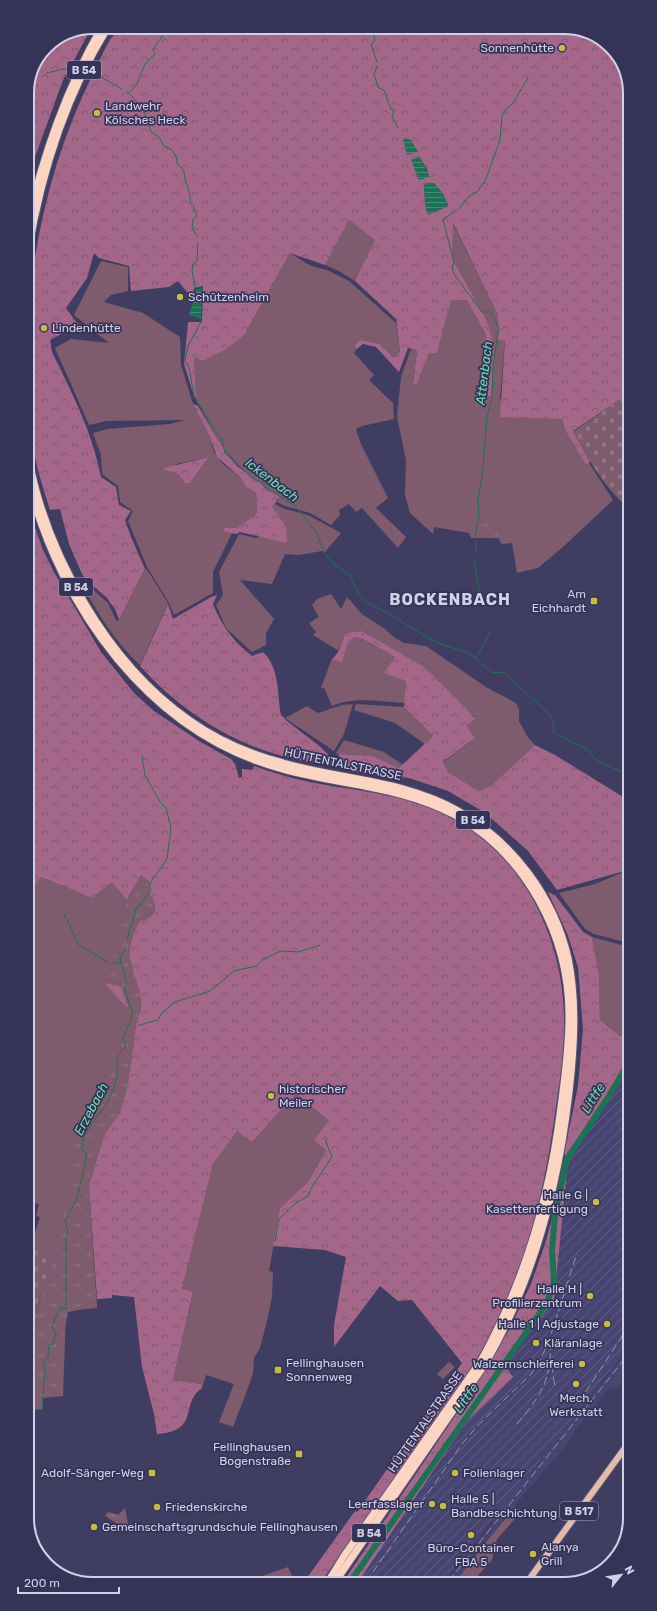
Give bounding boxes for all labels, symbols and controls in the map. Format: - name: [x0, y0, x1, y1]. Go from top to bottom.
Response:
- place label: Sonnenhütte: [480, 41, 554, 55]
- marker: Sonnenhütte: [557, 43, 567, 53]
- road number: B 54: [67, 61, 101, 79]
- place label: Landwehr Kölsches Heck: [105, 99, 186, 127]
- marker: Landwehr Kölsches Heck: [92, 108, 102, 118]
- place label: Schützenheim: [188, 290, 269, 304]
- marker: Schützenheim: [175, 292, 185, 302]
- place label: Lindenhütte: [52, 321, 121, 335]
- marker: Lindenhütte: [39, 323, 49, 333]
- water label: Attenbach: [473, 340, 495, 407]
- water label: Ickenbach: [242, 455, 302, 505]
- road number: B 54: [59, 578, 93, 596]
- place label: Am Eichhardt: [532, 587, 586, 615]
- district label: BOCKENBACH: [389, 590, 511, 609]
- marker: Am Eichhardt: [589, 596, 599, 606]
- street label: HÜTTENTALSTRASSE: [283, 745, 403, 783]
- road number: B 54: [456, 811, 490, 829]
- water label: Erzebach: [71, 1080, 111, 1138]
- water label: Littfe: [578, 1080, 608, 1116]
- place label: historischer Meiler: [279, 1082, 346, 1110]
- marker: historischer Meiler: [266, 1091, 276, 1101]
- place label: Halle G | Kasettenfertigung: [486, 1188, 588, 1216]
- marker: Halle G | Kasettenfertigung: [591, 1197, 601, 1207]
- place label: Halle H | Profilierzentrum: [492, 1282, 582, 1310]
- marker: Halle H | Profilierzentrum: [585, 1291, 595, 1301]
- place label: Halle 1 | Adjustage: [498, 1317, 599, 1331]
- marker: Halle 1 | Adjustage: [602, 1319, 612, 1329]
- place label: Kläranlage: [544, 1336, 603, 1350]
- marker: Kläranlage: [531, 1338, 541, 1348]
- place label: Fellinghausen Sonnenweg: [286, 1356, 364, 1384]
- place label: Walzernschleiferei: [473, 1357, 574, 1371]
- marker: Walzernschleiferei: [577, 1359, 587, 1369]
- marker: Fellinghausen Sonnenweg: [273, 1365, 283, 1375]
- street label: HÜTTENTALSTRASSE: [385, 1369, 465, 1475]
- marker: Mech. Werkstatt: [571, 1379, 581, 1389]
- water label: Littfe: [451, 1380, 481, 1416]
- place label: Mech. Werkstatt: [549, 1391, 603, 1419]
- place label: Fellinghausen Bogenstraße: [213, 1440, 291, 1468]
- marker: Fellinghausen Bogenstraße: [294, 1449, 304, 1459]
- place label: Adolf-Sänger-Weg: [41, 1466, 144, 1480]
- place label: Folienlager: [463, 1466, 525, 1480]
- marker: Adolf-Sänger-Weg: [147, 1468, 157, 1478]
- marker: Folienlager: [450, 1468, 460, 1478]
- place label: Halle 5 | Bandbeschichtung: [451, 1492, 557, 1520]
- place label: Leerfasslager: [348, 1497, 424, 1511]
- marker: Leerfasslager: [427, 1499, 437, 1509]
- place label: Friedenskirche: [165, 1500, 248, 1514]
- marker: Halle 5 | Bandbeschichtung: [438, 1501, 448, 1511]
- marker: Friedenskirche: [152, 1502, 162, 1512]
- road number: B 517: [560, 1502, 598, 1520]
- place label: Gemeinschaftsgrundschule Fellinghausen: [102, 1520, 338, 1534]
- marker: Gemeinschaftsgrundschule Fellinghausen: [89, 1522, 99, 1532]
- road number: B 54: [352, 1524, 386, 1542]
- marker: Büro-Container FBA 5: [466, 1530, 476, 1540]
- place label: Alanya Grill: [541, 1540, 579, 1568]
- place label: Büro-Container FBA 5: [427, 1541, 515, 1569]
- marker: Alanya Grill: [528, 1549, 538, 1559]
- north arrow: [601, 1555, 641, 1595]
- text: N: [622, 1564, 637, 1577]
- scale bar: [18, 1569, 119, 1595]
- text: 200 m: [24, 1576, 60, 1590]

